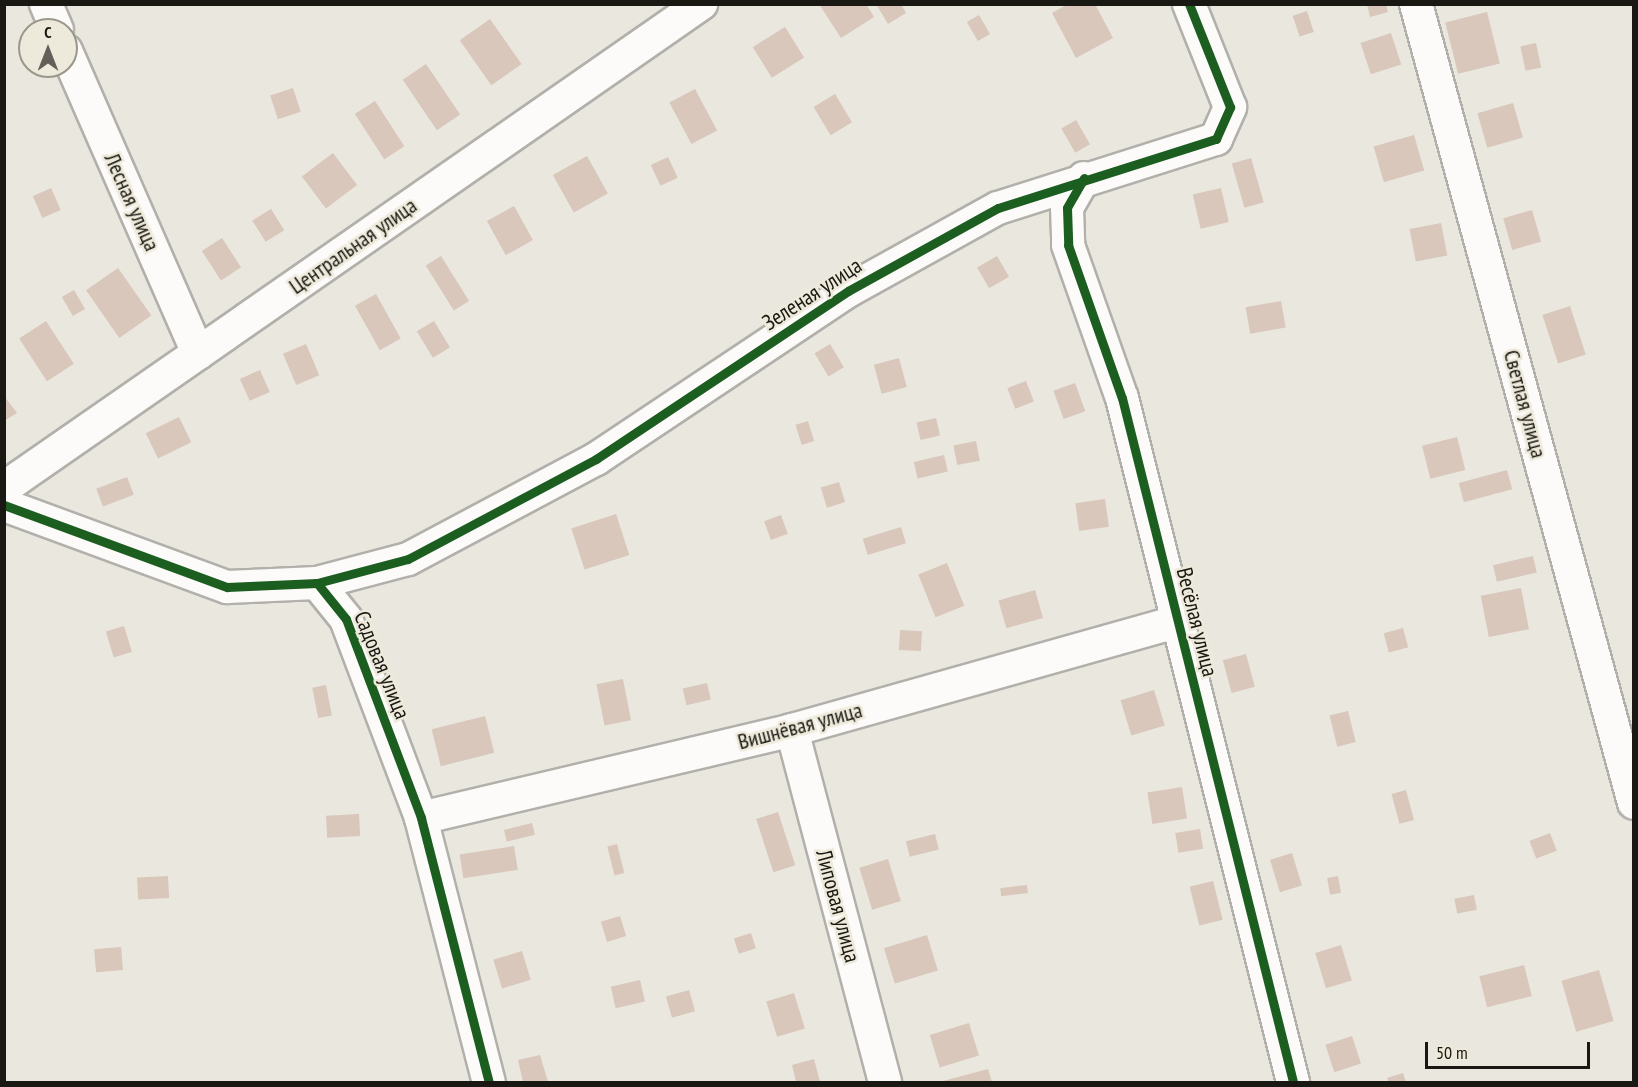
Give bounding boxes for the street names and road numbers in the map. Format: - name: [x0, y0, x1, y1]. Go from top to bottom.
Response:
- street label: Лесная улица: [99, 149, 165, 255]
- street label: Центральная улица: [284, 192, 422, 300]
- street label: Зеленая улица: [757, 252, 867, 336]
- street label: Светлая улица: [1498, 347, 1552, 461]
- street label: Весёлая улица: [1171, 565, 1223, 679]
- street label: Садовая улица: [348, 607, 416, 723]
- street label: Вишнёвая улица: [735, 697, 865, 755]
- street label: Липовая улица: [810, 847, 866, 965]

